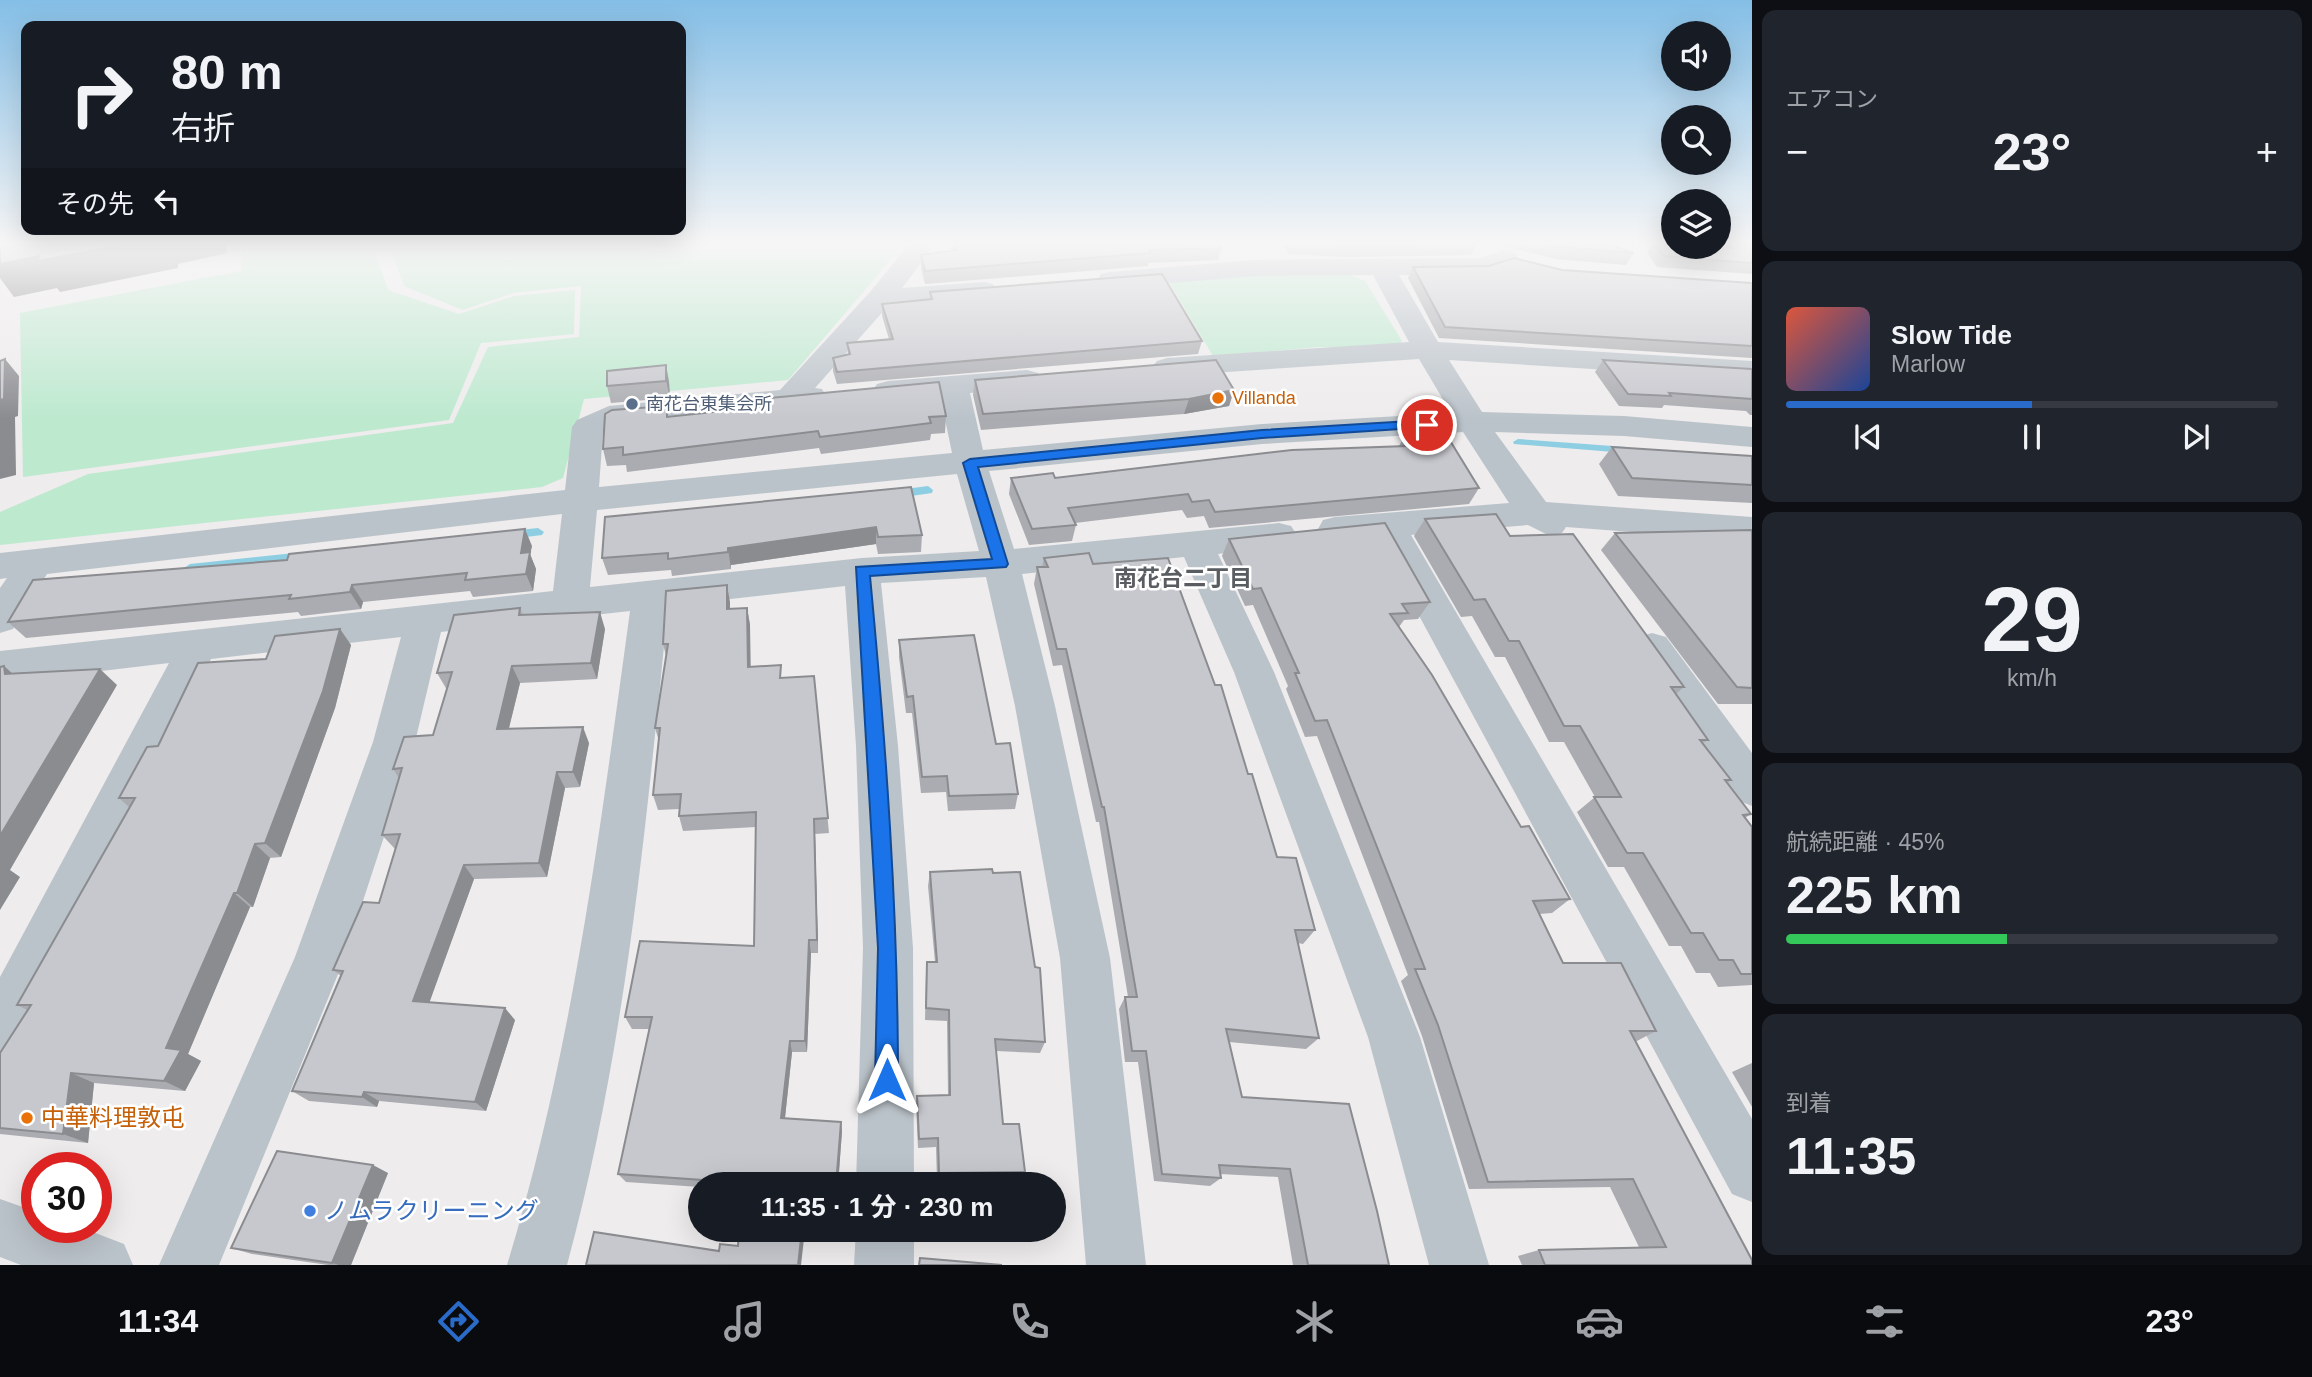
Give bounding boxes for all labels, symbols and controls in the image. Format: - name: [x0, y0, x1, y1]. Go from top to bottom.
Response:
- map controls: [1661, 21, 1731, 259]
- button: sound: [1661, 21, 1731, 91]
- text: 80 m: [171, 45, 283, 99]
- icon: right: [56, 49, 147, 140]
- text: エアコン: [1786, 86, 1878, 112]
- button: search: [1661, 105, 1731, 175]
- text: 右折: [171, 110, 235, 146]
- text: 23°: [1993, 123, 2071, 181]
- text: −: [1786, 131, 1808, 173]
- text: +: [2256, 131, 2278, 173]
- icon: left: [148, 182, 186, 220]
- text: その先: [56, 189, 134, 219]
- button: layers: [1661, 189, 1731, 259]
- text: Slow Tide: [1891, 320, 2012, 350]
- text: Marlow: [1891, 351, 1965, 377]
- place label: Villanda: [1232, 388, 1297, 408]
- marker: Villanda: [1210, 390, 1226, 406]
- place label: 南花台東集会所: [646, 394, 772, 414]
- pin: [1397, 395, 1457, 455]
- marker: 南花台東集会所: [624, 396, 640, 412]
- icon: arrive: [1408, 406, 1446, 444]
- icon: previous: [1849, 418, 1887, 456]
- icon: pause: [2013, 418, 2051, 456]
- icon: next: [2177, 418, 2215, 456]
- district label: 南花台二丁目: [1114, 565, 1252, 591]
- text: 29: [1981, 569, 2083, 670]
- text: km/h: [2007, 665, 2057, 691]
- text: 航続距離 · 45%: [1786, 829, 1944, 855]
- text: 225 km: [1786, 866, 1962, 924]
- position arrow: [850, 1043, 924, 1117]
- text: 到着: [1786, 1090, 1832, 1116]
- place label: 中華料理敦屯: [41, 1104, 185, 1131]
- marker: 中華料理敦屯: [19, 1110, 35, 1126]
- text: 11:35: [1786, 1127, 1916, 1185]
- speed limit sign: 30: [21, 1152, 112, 1243]
- text: 11:35 · 1 分 · 230 m: [761, 1192, 993, 1222]
- place label: ノムラクリーニング: [324, 1197, 539, 1224]
- marker: ノムラクリーニング: [302, 1203, 318, 1219]
- icon: directions: [434, 1297, 483, 1346]
- icon: music: [720, 1297, 769, 1346]
- icon: phone: [1005, 1297, 1054, 1346]
- icon: climate: [1290, 1297, 1339, 1346]
- icon: car: [1575, 1297, 1624, 1346]
- icon: filters: [1860, 1297, 1909, 1346]
- text: 11:34: [118, 1303, 198, 1339]
- text: 23°: [2145, 1303, 2194, 1339]

